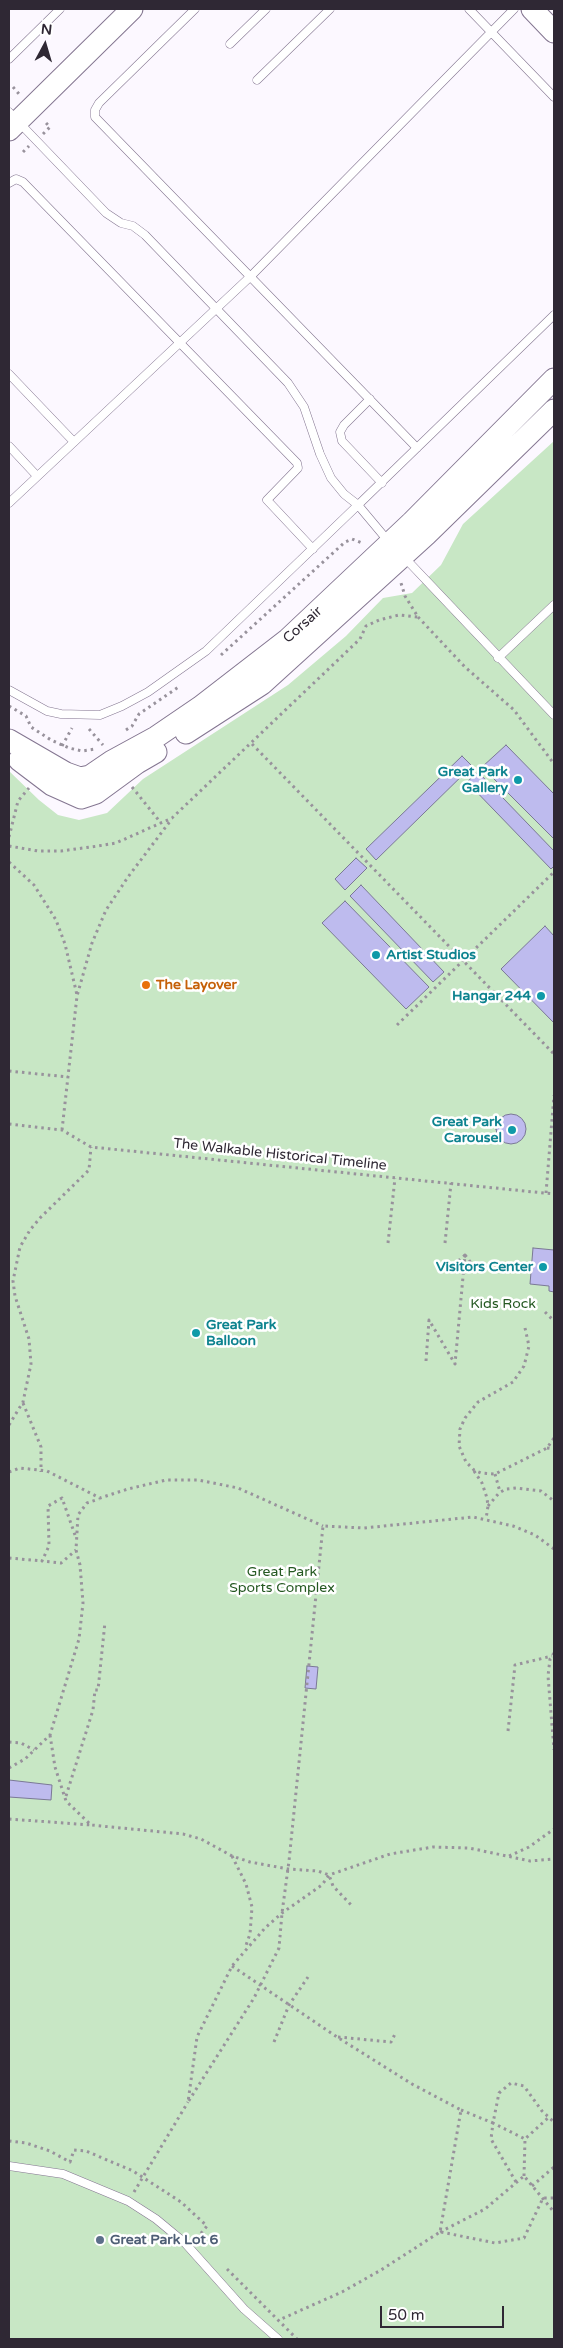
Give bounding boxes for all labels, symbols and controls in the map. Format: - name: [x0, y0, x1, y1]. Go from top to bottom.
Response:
- north arrow: [20, 20, 70, 70]
- text: N: [40, 21, 53, 39]
- street label: Corsair: [280, 603, 326, 647]
- place label: Great Park Gallery: [438, 764, 508, 796]
- marker: Great Park Gallery: [512, 774, 524, 786]
- place label: Artist Studios: [386, 947, 476, 963]
- marker: Artist Studios: [370, 949, 382, 961]
- place label: The Layover: [156, 977, 237, 993]
- marker: The Layover: [140, 979, 152, 991]
- place label: Hangar 244: [452, 988, 531, 1004]
- marker: Hangar 244: [535, 990, 547, 1002]
- place label: Great Park Carousel: [432, 1114, 502, 1146]
- marker: Great Park Carousel: [506, 1124, 518, 1136]
- street label: The Walkable Historical Timeline: [172, 1135, 388, 1175]
- place label: Visitors Center: [436, 1259, 533, 1275]
- marker: Visitors Center: [537, 1261, 549, 1273]
- park label: Kids Rock: [470, 1296, 536, 1312]
- place label: Great Park Balloon: [206, 1317, 276, 1350]
- marker: Great Park Balloon: [190, 1327, 202, 1339]
- park label: Great Park Sports Complex: [229, 1564, 335, 1596]
- place label: Great Park Lot 6: [110, 2232, 218, 2248]
- marker: Great Park Lot 6: [94, 2234, 106, 2246]
- scale bar: [383, 2296, 507, 2328]
- text: 50 m: [388, 2306, 425, 2324]

